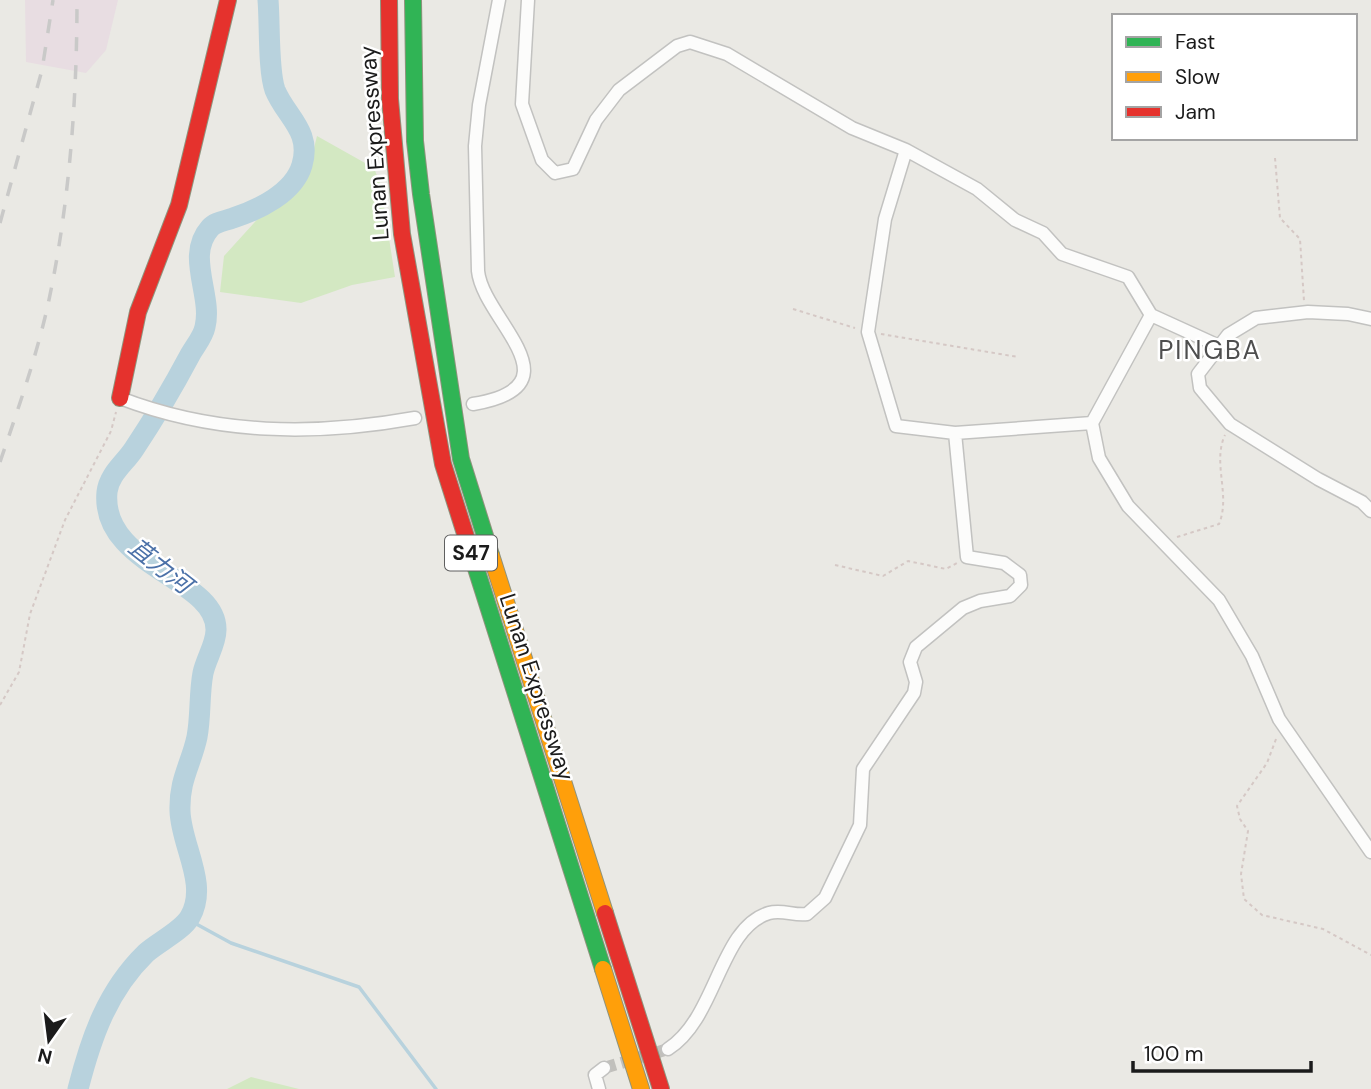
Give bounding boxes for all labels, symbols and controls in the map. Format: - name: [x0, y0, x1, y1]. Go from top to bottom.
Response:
- legend: [1112, 14, 1357, 140]
- text: Fast: [1175, 28, 1215, 56]
- street label: Lunan Expressway: [352, 44, 396, 241]
- text: Slow: [1175, 63, 1220, 91]
- text: Jam: [1175, 98, 1216, 126]
- district label: PINGBA: [1158, 333, 1262, 367]
- water label: 苴力河: [122, 531, 201, 602]
- road number: S47: [445, 536, 497, 570]
- street label: Lunan Expressway: [493, 590, 581, 785]
- north arrow: [14, 1005, 84, 1075]
- scale bar: [1133, 1030, 1312, 1074]
- text: 100 m: [1144, 1040, 1204, 1068]
- text: N: [35, 1042, 55, 1070]

